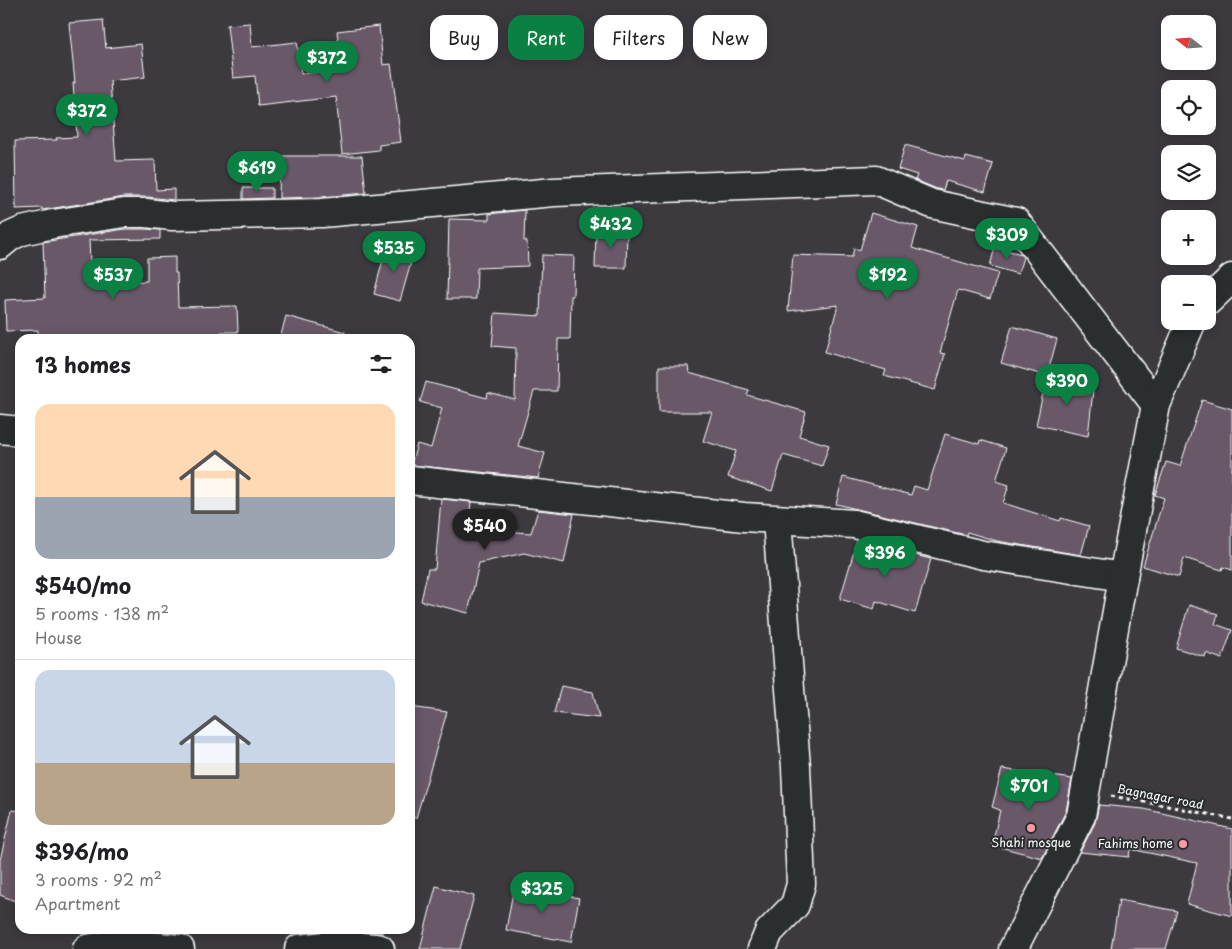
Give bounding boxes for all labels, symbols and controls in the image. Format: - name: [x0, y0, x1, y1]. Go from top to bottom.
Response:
- chip: Buy: [430, 15, 498, 60]
- chip: Rent: [508, 15, 584, 60]
- chip: Filters: [594, 15, 683, 60]
- chip: New: [693, 15, 767, 60]
- north arrow: [1161, 15, 1216, 70]
- map controls: [1161, 15, 1216, 330]
- pin: $372: [297, 41, 357, 83]
- text: $372: [307, 45, 347, 69]
- button: locate: [1161, 80, 1216, 135]
- pin: $372: [57, 94, 117, 136]
- text: $372: [67, 98, 107, 122]
- button: layers: [1161, 145, 1216, 200]
- pin: $619: [227, 150, 287, 193]
- text: $619: [238, 155, 276, 179]
- pin: $432: [581, 206, 641, 249]
- button: +: [1161, 210, 1216, 265]
- text: $432: [590, 211, 632, 235]
- pin: $309: [977, 218, 1037, 260]
- text: $309: [986, 222, 1028, 246]
- pin: $535: [364, 230, 424, 273]
- text: $535: [373, 235, 415, 259]
- pin: $537: [83, 258, 143, 300]
- pin: $192: [858, 258, 918, 300]
- text: $537: [94, 262, 132, 286]
- text: $192: [869, 262, 907, 286]
- button: −: [1161, 275, 1216, 330]
- text: 13 homes: [35, 348, 131, 380]
- icon: filters: [367, 350, 395, 378]
- pin: $390: [1037, 364, 1097, 406]
- text: $390: [1046, 368, 1088, 392]
- icon: home: [170, 437, 260, 527]
- pin: $540: [455, 508, 515, 551]
- text: $540: [463, 513, 507, 537]
- pin: $396: [855, 536, 915, 578]
- text: $396: [864, 540, 906, 564]
- text: $540/mo: [35, 569, 131, 601]
- text: 5 rooms · 138 m²: [35, 601, 169, 625]
- text: House: [35, 625, 82, 649]
- icon: home: [170, 702, 260, 792]
- pin: $701: [999, 768, 1059, 811]
- text: $701: [1010, 773, 1048, 797]
- street label: Bagnagar road: [1115, 779, 1205, 813]
- marker: Shahi mosque: [1025, 822, 1037, 834]
- place label: Shahi mosque: [991, 833, 1071, 851]
- place label: Fahims home: [1098, 834, 1173, 852]
- text: $396/mo: [35, 835, 129, 867]
- marker: Fahims home: [1177, 838, 1189, 850]
- text: 3 rooms · 92 m²: [35, 867, 162, 891]
- pin: $325: [512, 872, 572, 914]
- text: $325: [521, 876, 563, 900]
- text: Apartment: [35, 891, 120, 915]

